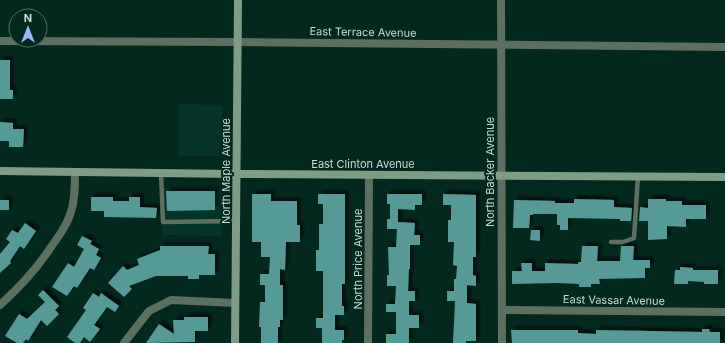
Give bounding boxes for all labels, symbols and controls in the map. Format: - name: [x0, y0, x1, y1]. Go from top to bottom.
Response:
- north arrow: [8, 8, 48, 48]
- text: N: [24, 11, 32, 25]
- street label: East Terrace Avenue: [309, 24, 417, 40]
- street label: North Backer Avenue: [483, 117, 497, 227]
- street label: North Maple Avenue: [219, 118, 233, 224]
- street label: East Clinton Avenue: [311, 157, 415, 171]
- street label: North Price Avenue: [351, 209, 365, 309]
- street label: East Vassar Avenue: [563, 292, 665, 308]

